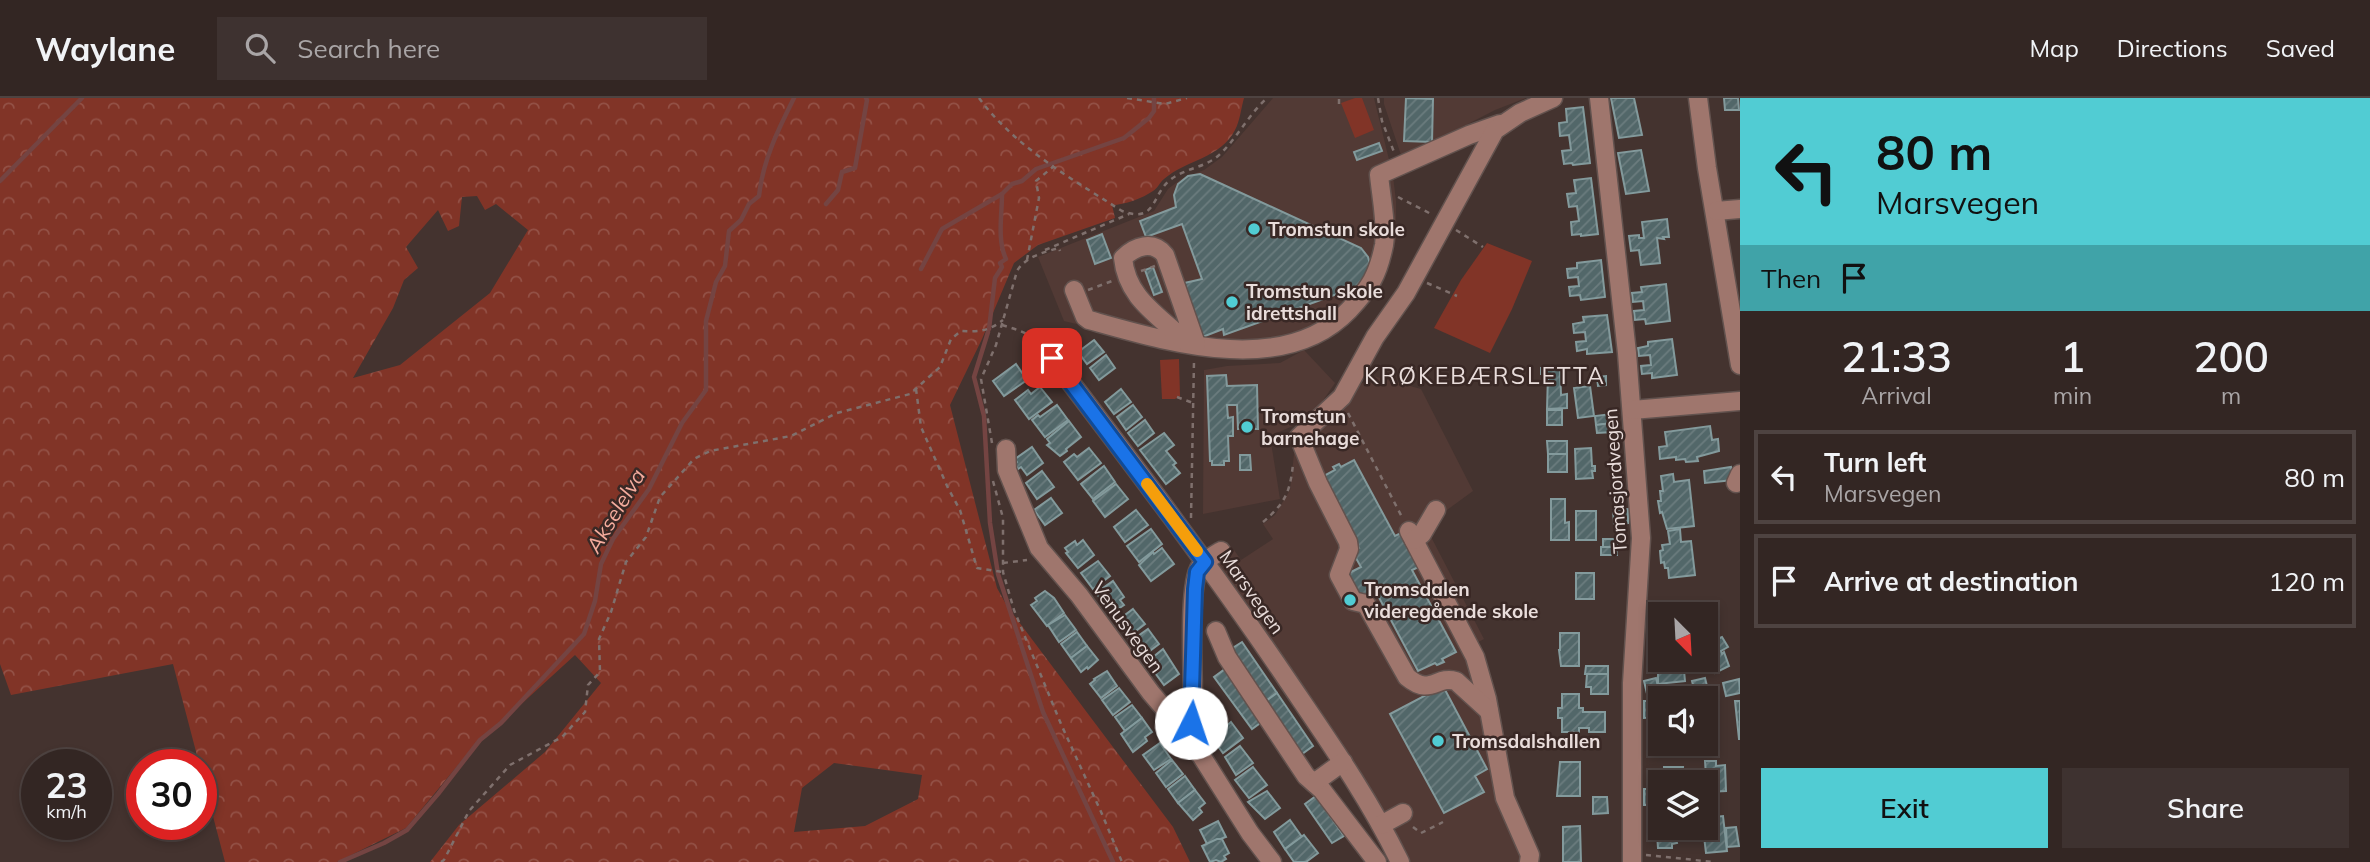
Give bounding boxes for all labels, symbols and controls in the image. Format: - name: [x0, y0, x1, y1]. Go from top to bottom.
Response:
- search box: [217, 17, 707, 80]
- text: Waylane: [35, 28, 175, 69]
- icon: search: [241, 29, 279, 67]
- text: Search here: [297, 32, 440, 65]
- text: Map: [2029, 33, 2079, 63]
- text: Directions: [2117, 33, 2228, 63]
- text: Saved: [2266, 33, 2335, 63]
- text: 80 m: [1876, 121, 1992, 182]
- icon: left: [1761, 126, 1852, 217]
- text: Marsvegen: [1876, 182, 2039, 222]
- place label: Tromstun skole: [1268, 217, 1405, 241]
- marker: Tromstun skole: [1246, 221, 1262, 237]
- icon: arrive: [1835, 259, 1873, 297]
- text: Then: [1761, 262, 1821, 295]
- place label: Tromstun skole idrettshall: [1246, 279, 1383, 325]
- marker: Tromstun skole idrettshall: [1224, 294, 1240, 310]
- pin: [1022, 328, 1082, 388]
- text: 21:33: [1841, 330, 1952, 383]
- text: 1: [2060, 330, 2085, 383]
- text: 200: [2193, 330, 2269, 383]
- icon: arrive: [1033, 339, 1071, 377]
- district label: KRØKEBÆRSLETTA: [1364, 361, 1606, 390]
- text: Arrival: [1861, 381, 1932, 410]
- text: min: [2053, 381, 2092, 410]
- text: m: [2221, 381, 2241, 410]
- place label: Tromstun barnehage: [1261, 404, 1359, 450]
- street label: Tomasjordvegen: [1598, 408, 1632, 554]
- marker: Tromstun barnehage: [1239, 419, 1255, 435]
- text: Turn left: [1824, 446, 1926, 479]
- icon: left: [1765, 458, 1803, 496]
- text: 80 m: [2284, 461, 2345, 494]
- water label: Akselelva: [580, 464, 650, 558]
- text: Marsvegen: [1824, 479, 1941, 508]
- street label: Marsvegen: [1214, 545, 1290, 639]
- icon: arrive: [1765, 562, 1803, 600]
- text: Arrive at destination: [1824, 565, 2079, 598]
- text: 120 m: [2269, 565, 2345, 598]
- street label: Venusvegen: [1087, 577, 1169, 677]
- place label: Tromsdalen videregående skole: [1363, 577, 1539, 623]
- marker: Tromsdalen videregående skole: [1342, 592, 1358, 608]
- north arrow: [1648, 602, 1718, 672]
- map controls: [1648, 602, 1718, 840]
- position arrow: [1154, 686, 1228, 760]
- button: sound: [1648, 686, 1718, 756]
- place label: Tromsdalshallen: [1452, 729, 1601, 753]
- marker: Tromsdalshallen: [1430, 733, 1446, 749]
- speed limit sign: 30: [126, 749, 217, 840]
- text: 23: [45, 763, 88, 807]
- button: Exit: [1761, 768, 2048, 848]
- button: Share: [2062, 768, 2349, 848]
- button: layers: [1648, 770, 1718, 840]
- text: km/h: [46, 800, 87, 823]

